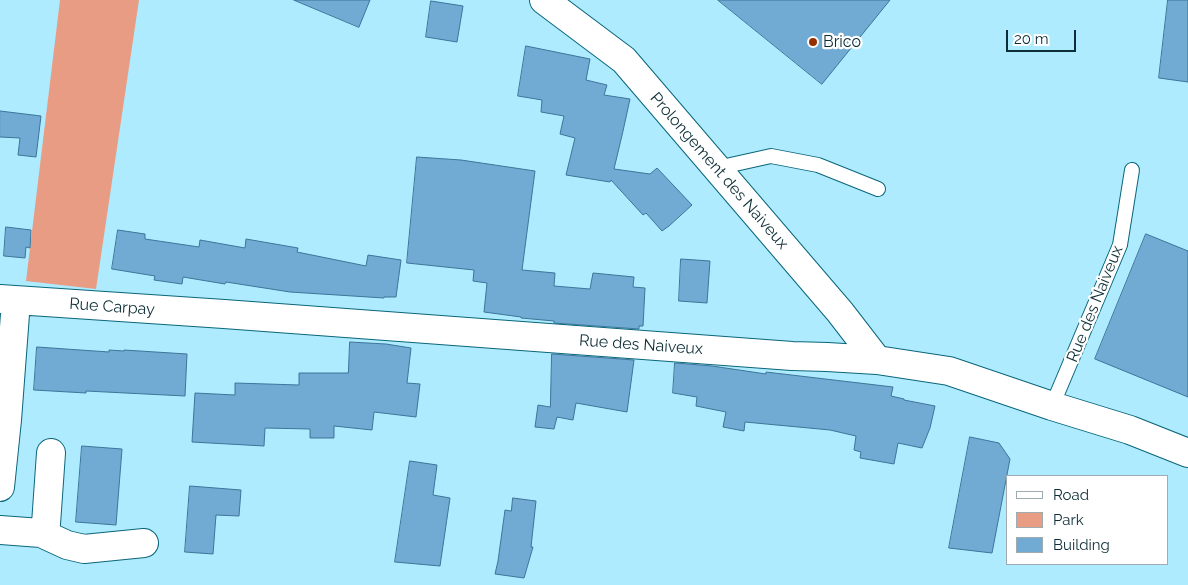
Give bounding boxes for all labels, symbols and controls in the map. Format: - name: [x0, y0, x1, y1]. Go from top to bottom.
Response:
- scale bar: [1008, 20, 1078, 52]
- text: 20 m: [1014, 30, 1049, 48]
- place label: Brico: [823, 32, 861, 52]
- marker: Brico: [807, 36, 819, 48]
- street label: Prolongement des Naiveux: [646, 89, 792, 253]
- street label: Rue des Naiveux: [1063, 243, 1127, 365]
- street label: Rue Carpay: [69, 294, 155, 320]
- street label: Rue des Naiveux: [578, 331, 704, 359]
- legend: [1006, 475, 1168, 565]
- text: Road: [1053, 486, 1089, 504]
- text: Park: [1053, 511, 1084, 529]
- text: Building: [1053, 536, 1110, 554]

